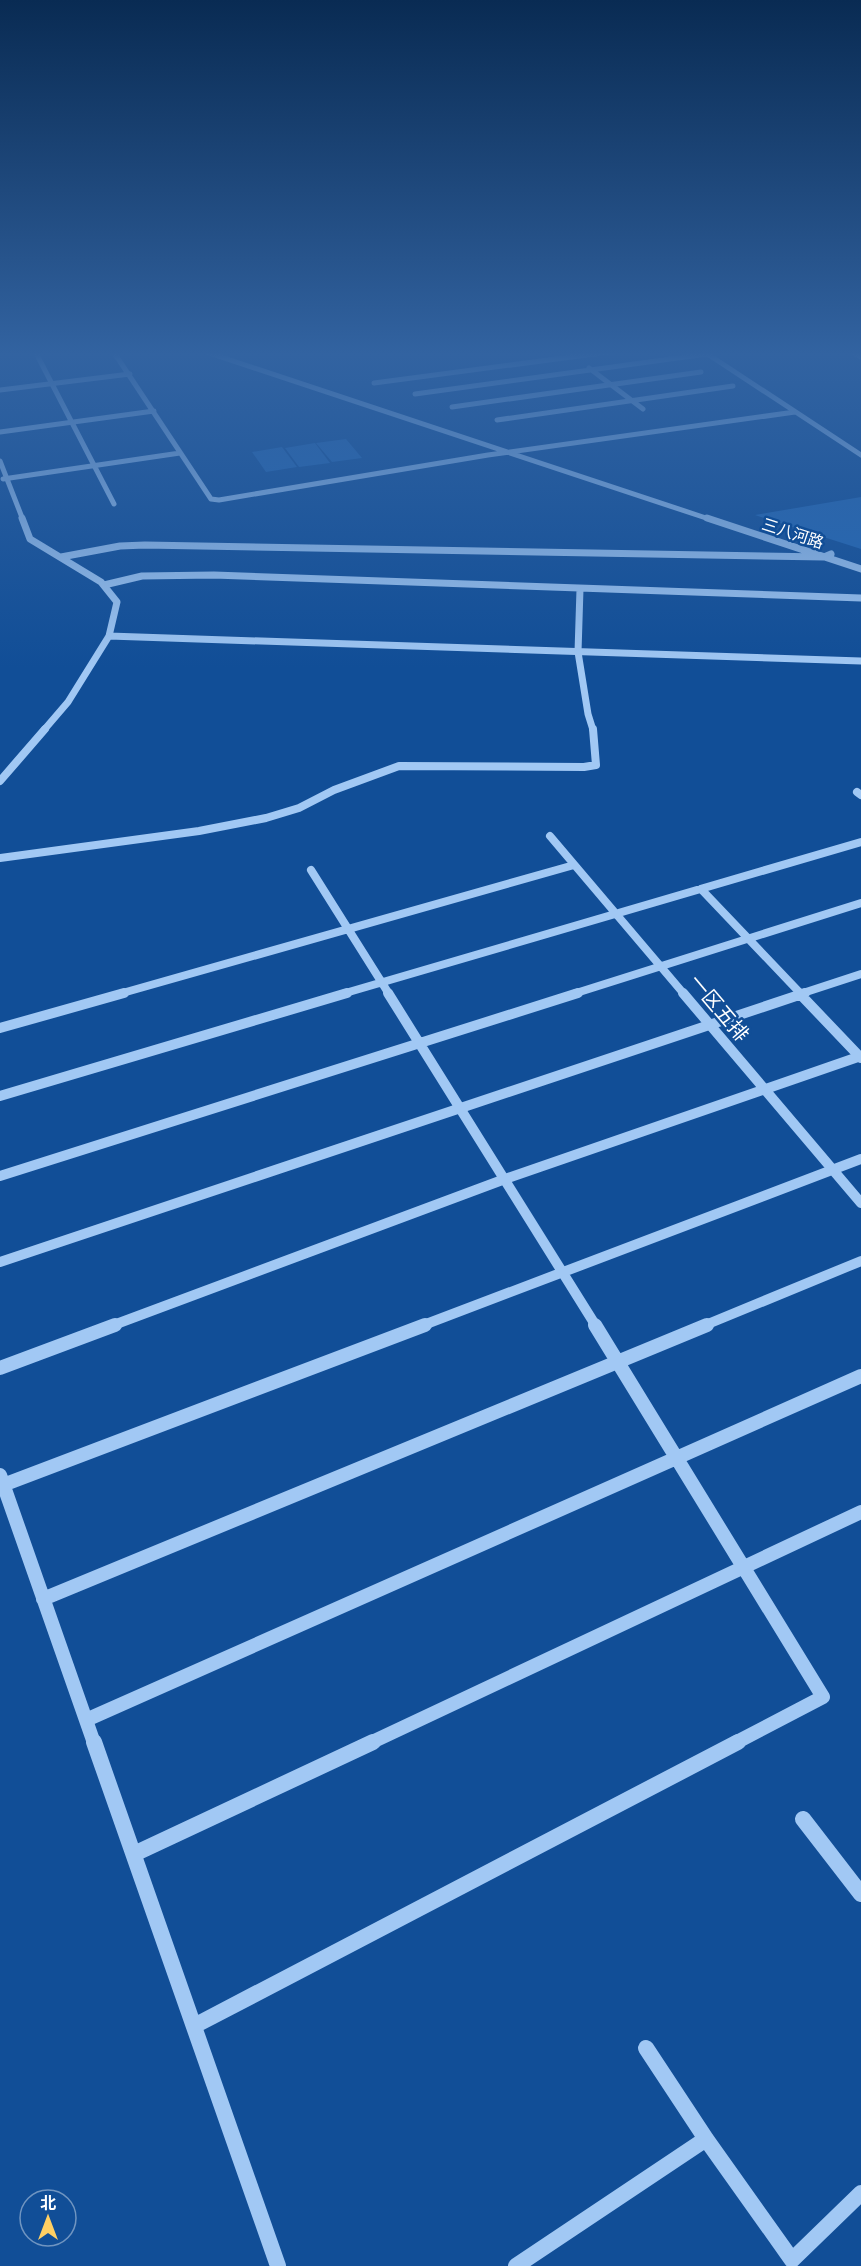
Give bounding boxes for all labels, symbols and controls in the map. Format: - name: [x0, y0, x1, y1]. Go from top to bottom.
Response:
- street label: 三八河路: [759, 513, 827, 553]
- street label: 一区五排: [683, 968, 755, 1047]
- north arrow: [18, 2188, 78, 2248]
- text: 北: [40, 2192, 56, 2214]

